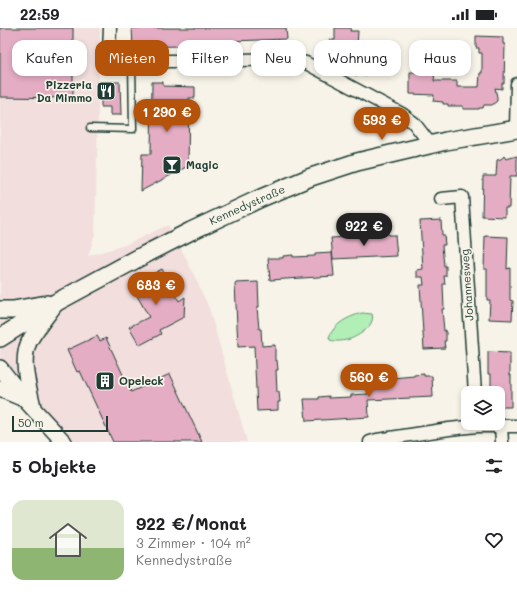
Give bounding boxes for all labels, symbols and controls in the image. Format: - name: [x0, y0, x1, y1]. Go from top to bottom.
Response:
- text: 22:59: [20, 4, 59, 24]
- chip: Kaufen: [12, 40, 87, 76]
- chip: Mieten: [95, 40, 169, 76]
- chip: Filter: [177, 40, 243, 76]
- chip: Neu: [251, 40, 306, 76]
- chip: Wohnung: [314, 40, 401, 76]
- chip: Haus: [409, 40, 471, 76]
- place label: Pizzeria Da Mimmo: [37, 77, 92, 105]
- restaurant icon: Pizzeria Da Mimmo: [95, 80, 117, 102]
- pin: 1 290 €: [130, 99, 204, 133]
- text: 1 290 €: [142, 103, 192, 120]
- pin: 593 €: [354, 107, 410, 141]
- text: 593 €: [363, 111, 401, 128]
- bar icon: Magic: [161, 154, 183, 176]
- place label: Magic: [186, 157, 219, 172]
- street label: Kennedystraße: [206, 181, 287, 228]
- pin: 922 €: [336, 213, 392, 247]
- text: 922 €: [345, 217, 383, 234]
- street label: Johannesweg: [457, 249, 476, 321]
- pin: 683 €: [128, 272, 184, 306]
- text: 683 €: [137, 276, 175, 293]
- pin: 560 €: [341, 364, 397, 398]
- text: 560 €: [349, 368, 389, 385]
- building icon: Opeleck: [94, 370, 116, 392]
- place label: Opeleck: [119, 373, 164, 388]
- map controls: [461, 386, 505, 430]
- button: layers: [461, 386, 505, 430]
- scale bar: [12, 414, 108, 433]
- text: 50 m: [18, 415, 44, 430]
- text: 5 Objekte: [12, 455, 96, 477]
- icon: filters: [483, 455, 505, 477]
- text: 922 €/Monat: [136, 512, 247, 534]
- icon: home: [44, 516, 92, 564]
- icon: heart: [483, 529, 505, 551]
- text: 3 Zimmer · 104 m²: [136, 534, 251, 551]
- text: Kennedystraße: [136, 551, 232, 568]

